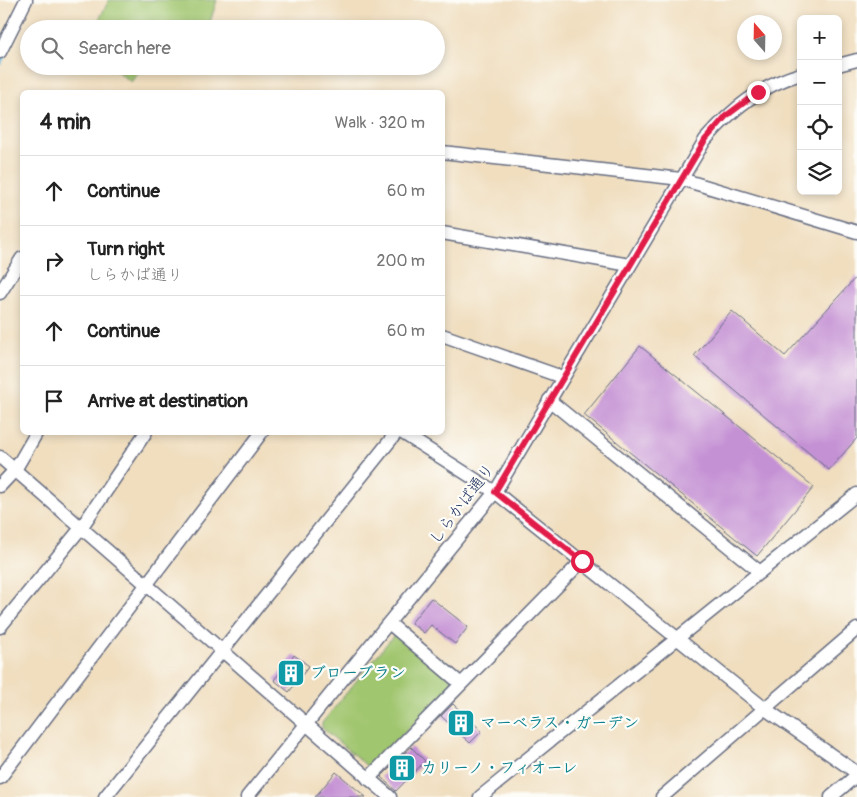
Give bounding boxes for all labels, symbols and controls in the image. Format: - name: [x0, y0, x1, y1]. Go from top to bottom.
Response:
- north arrow: [737, 15, 782, 60]
- map controls: [797, 15, 842, 195]
- button: +: [797, 15, 842, 60]
- search box: [20, 20, 445, 75]
- icon: search: [38, 34, 66, 62]
- text: Search here: [78, 36, 171, 60]
- button: −: [797, 60, 842, 105]
- route end: [747, 81, 770, 104]
- button: locate: [797, 105, 842, 150]
- text: 4 min: [40, 109, 91, 136]
- text: Walk · 320 m: [335, 113, 425, 133]
- button: layers: [797, 150, 842, 195]
- icon: ahead: [40, 177, 68, 205]
- text: Continue: [87, 179, 160, 203]
- text: 60 m: [387, 181, 425, 201]
- text: Turn right: [87, 237, 165, 261]
- icon: right: [40, 247, 68, 275]
- text: 200 m: [377, 251, 425, 271]
- text: しらかば通り: [87, 265, 183, 285]
- icon: ahead: [40, 317, 68, 345]
- text: Continue: [87, 319, 160, 343]
- text: 60 m: [387, 321, 425, 341]
- icon: arrive: [40, 387, 68, 415]
- text: Arrive at destination: [87, 389, 248, 413]
- street label: しらかば通り: [425, 460, 499, 548]
- route start: [571, 550, 594, 573]
- building icon: ブローブラン: [276, 658, 306, 688]
- place label: ブローブラン: [310, 663, 406, 683]
- building icon: マーベラス・ガーデン: [446, 708, 476, 738]
- place label: マーベラス・ガーデン: [480, 713, 639, 733]
- building icon: カリーノ・フィオーレ: [387, 753, 417, 783]
- place label: カリーノ・フィオーレ: [421, 758, 578, 778]

